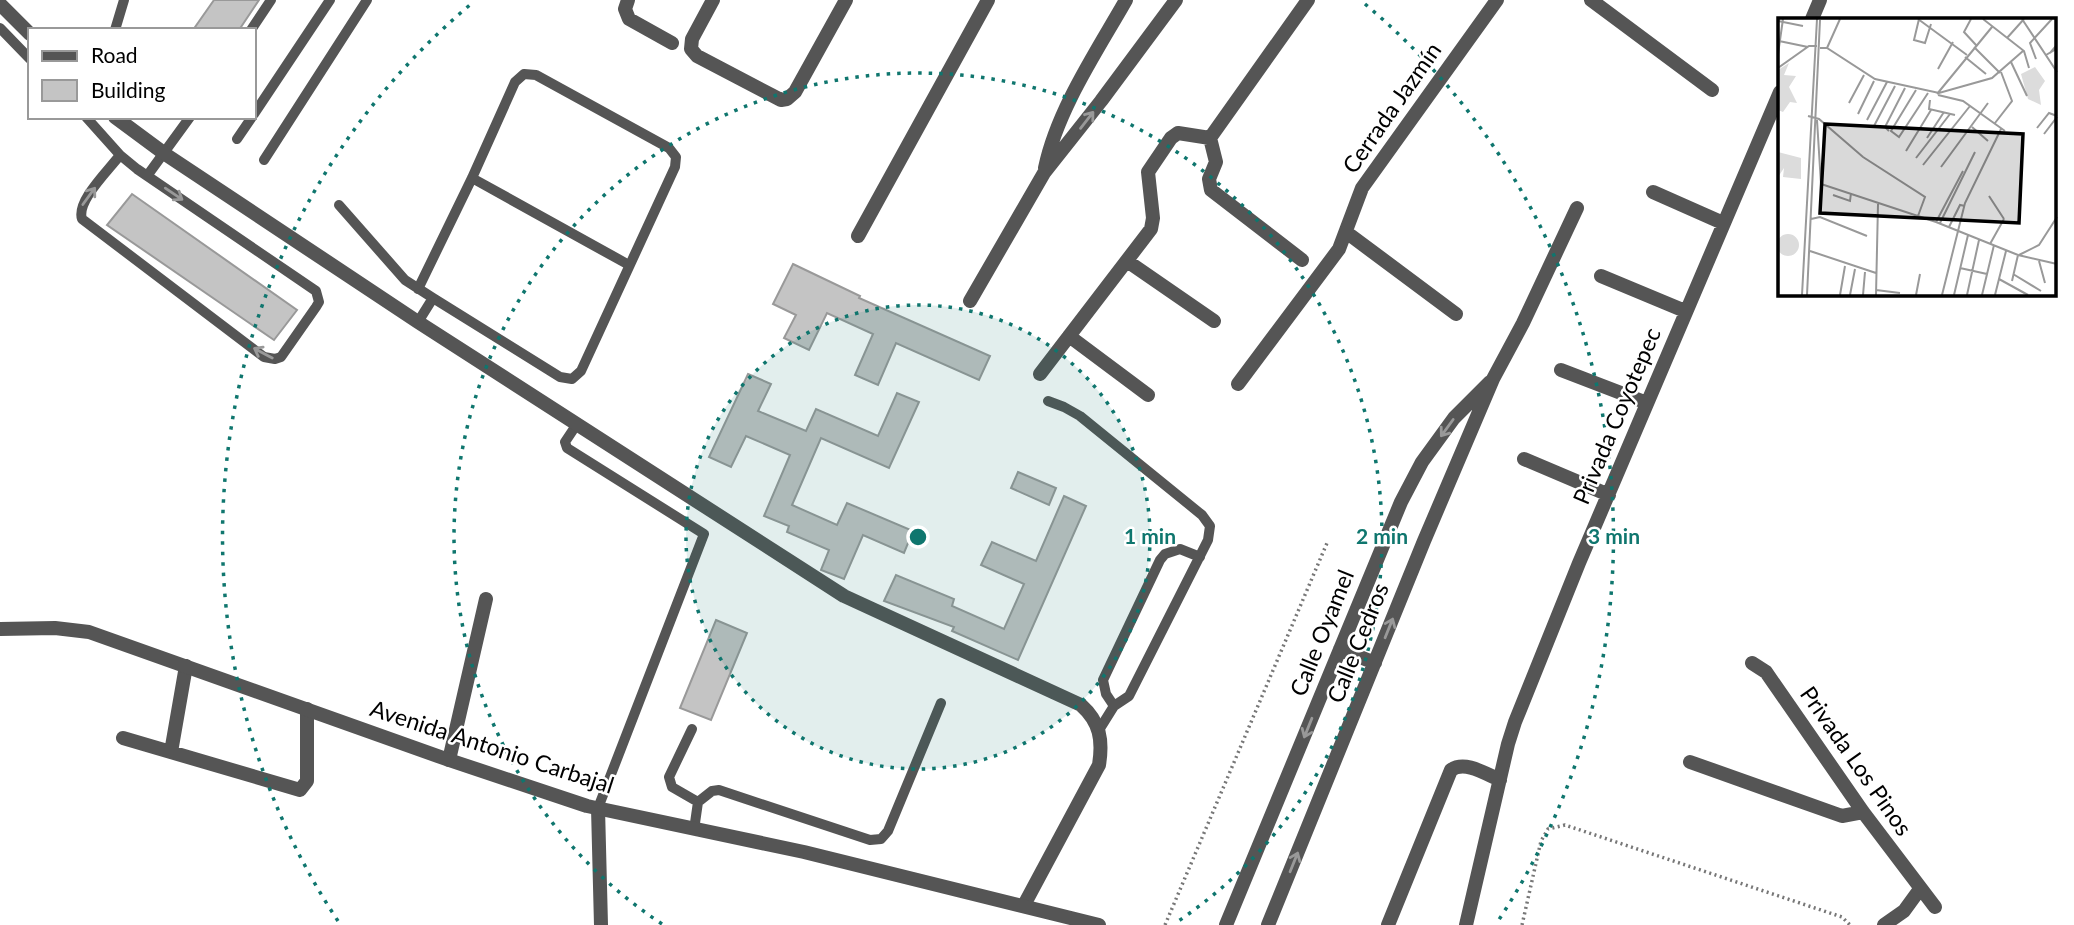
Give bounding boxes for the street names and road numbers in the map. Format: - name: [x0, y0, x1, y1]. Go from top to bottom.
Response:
- street label: Cerrada Jazmín: [1336, 37, 1447, 178]
- street label: Privada Coyotepec: [1566, 323, 1666, 508]
- street label: Calle Oyamel: [1283, 565, 1359, 700]
- street label: Calle Cedros: [1320, 579, 1394, 707]
- street label: Privada Los Pinos: [1795, 680, 1919, 840]
- street label: Avenida Antonio Carbajal: [367, 693, 618, 799]

